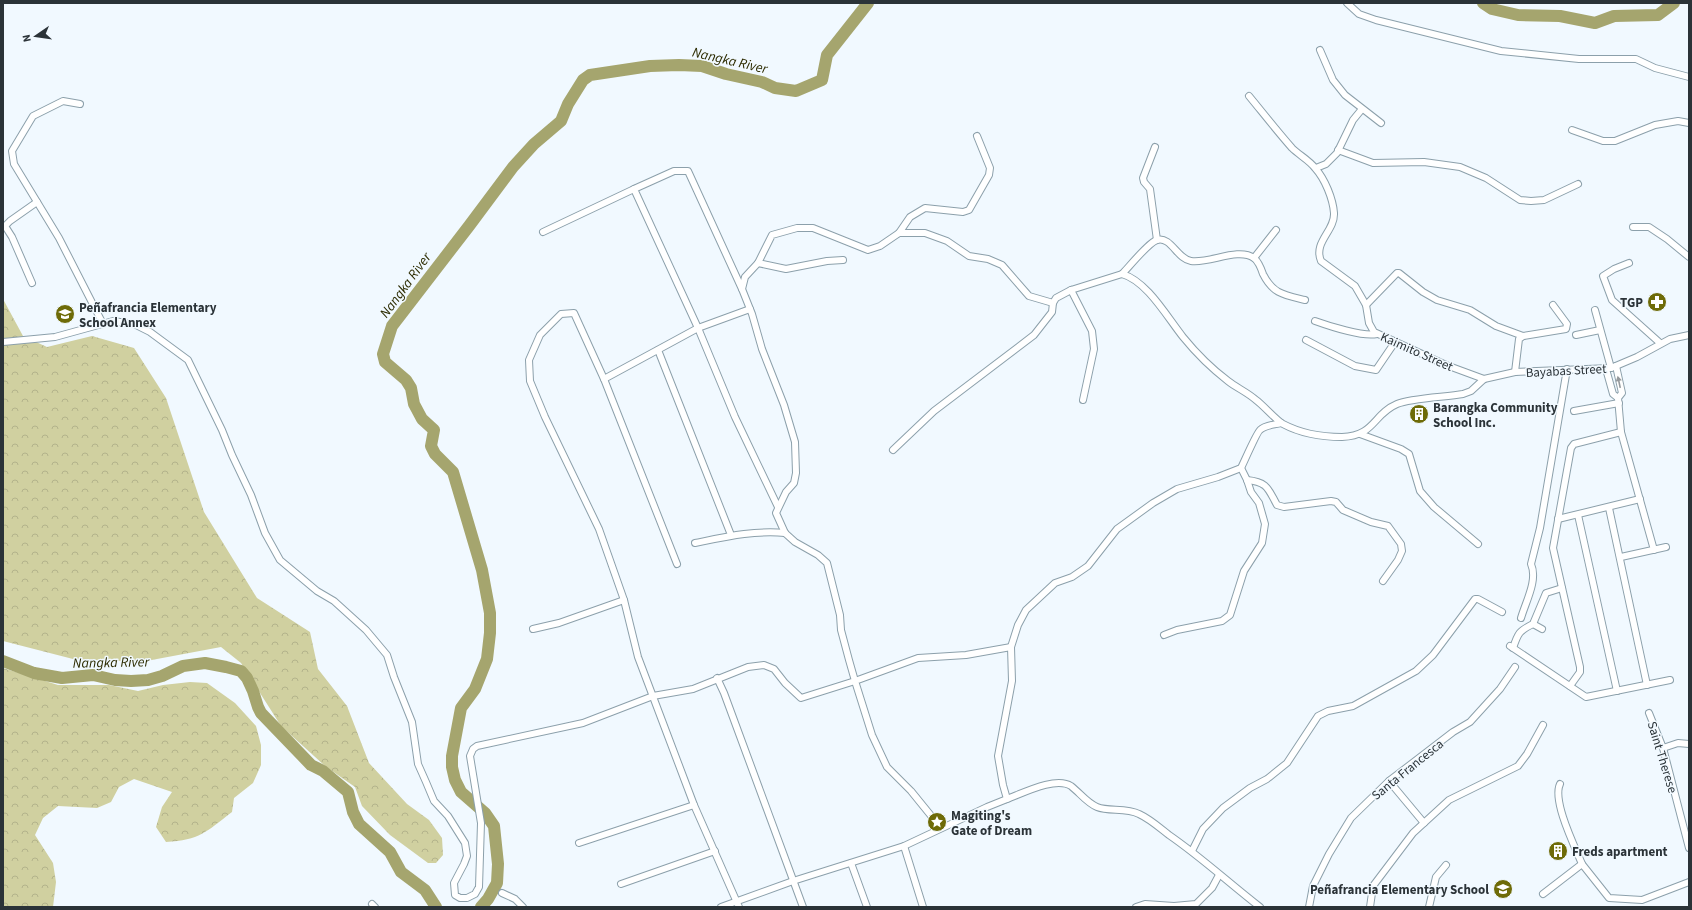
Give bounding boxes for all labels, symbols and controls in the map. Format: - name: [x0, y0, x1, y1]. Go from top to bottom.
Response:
- north arrow: [16, 16, 56, 56]
- text: N: [19, 33, 35, 43]
- water label: Nangka River: [690, 43, 770, 80]
- water label: Nangka River: [375, 248, 437, 322]
- pharmacy icon: TGP: [1646, 291, 1668, 313]
- place label: TGP: [1620, 294, 1643, 312]
- place label: Peñafrancia Elementary School Annex: [79, 299, 217, 332]
- school or university icon: Peñafrancia Elementary School Annex: [54, 303, 76, 325]
- street label: Kaimito Street: [1377, 328, 1456, 376]
- street label: Bayabas Street: [1525, 360, 1607, 382]
- one-way arrow: [1616, 376, 1622, 389]
- place label: Barangka Community School Inc.: [1433, 399, 1558, 432]
- building icon: Barangka Community School Inc.: [1408, 403, 1430, 425]
- water label: Nangka River: [73, 652, 151, 674]
- street label: Saint Therese: [1643, 719, 1681, 795]
- street label: Santa Francesca: [1368, 735, 1447, 804]
- place label: Magiting's Gate of Dream: [951, 807, 1032, 840]
- place icon: Magiting's Gate of Dream: [926, 811, 948, 833]
- building icon: Freds apartment: [1547, 840, 1569, 862]
- place label: Freds apartment: [1572, 843, 1668, 861]
- school or university icon: Peñafrancia Elementary School: [1492, 878, 1514, 900]
- place label: Peñafrancia Elementary School: [1310, 881, 1489, 899]

